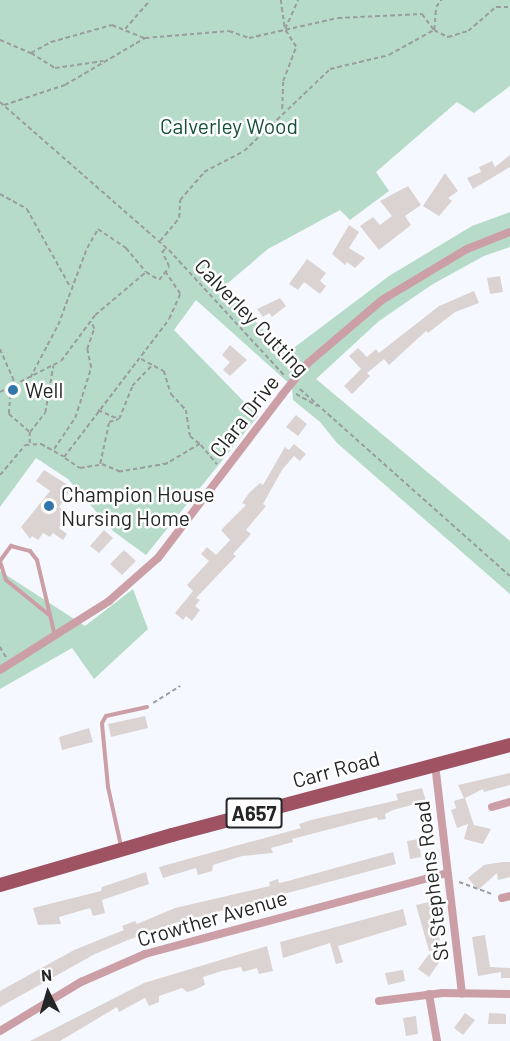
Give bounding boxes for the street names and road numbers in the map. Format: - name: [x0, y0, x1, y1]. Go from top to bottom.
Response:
- street label: Calverley Cutting: [190, 253, 314, 381]
- street label: Clara Drive: [204, 370, 284, 462]
- street label: Carr Road: [290, 745, 382, 793]
- road number: A657: [226, 796, 282, 830]
- street label: St Stephens Road: [409, 800, 453, 962]
- street label: Crowther Avenue: [134, 885, 290, 951]

